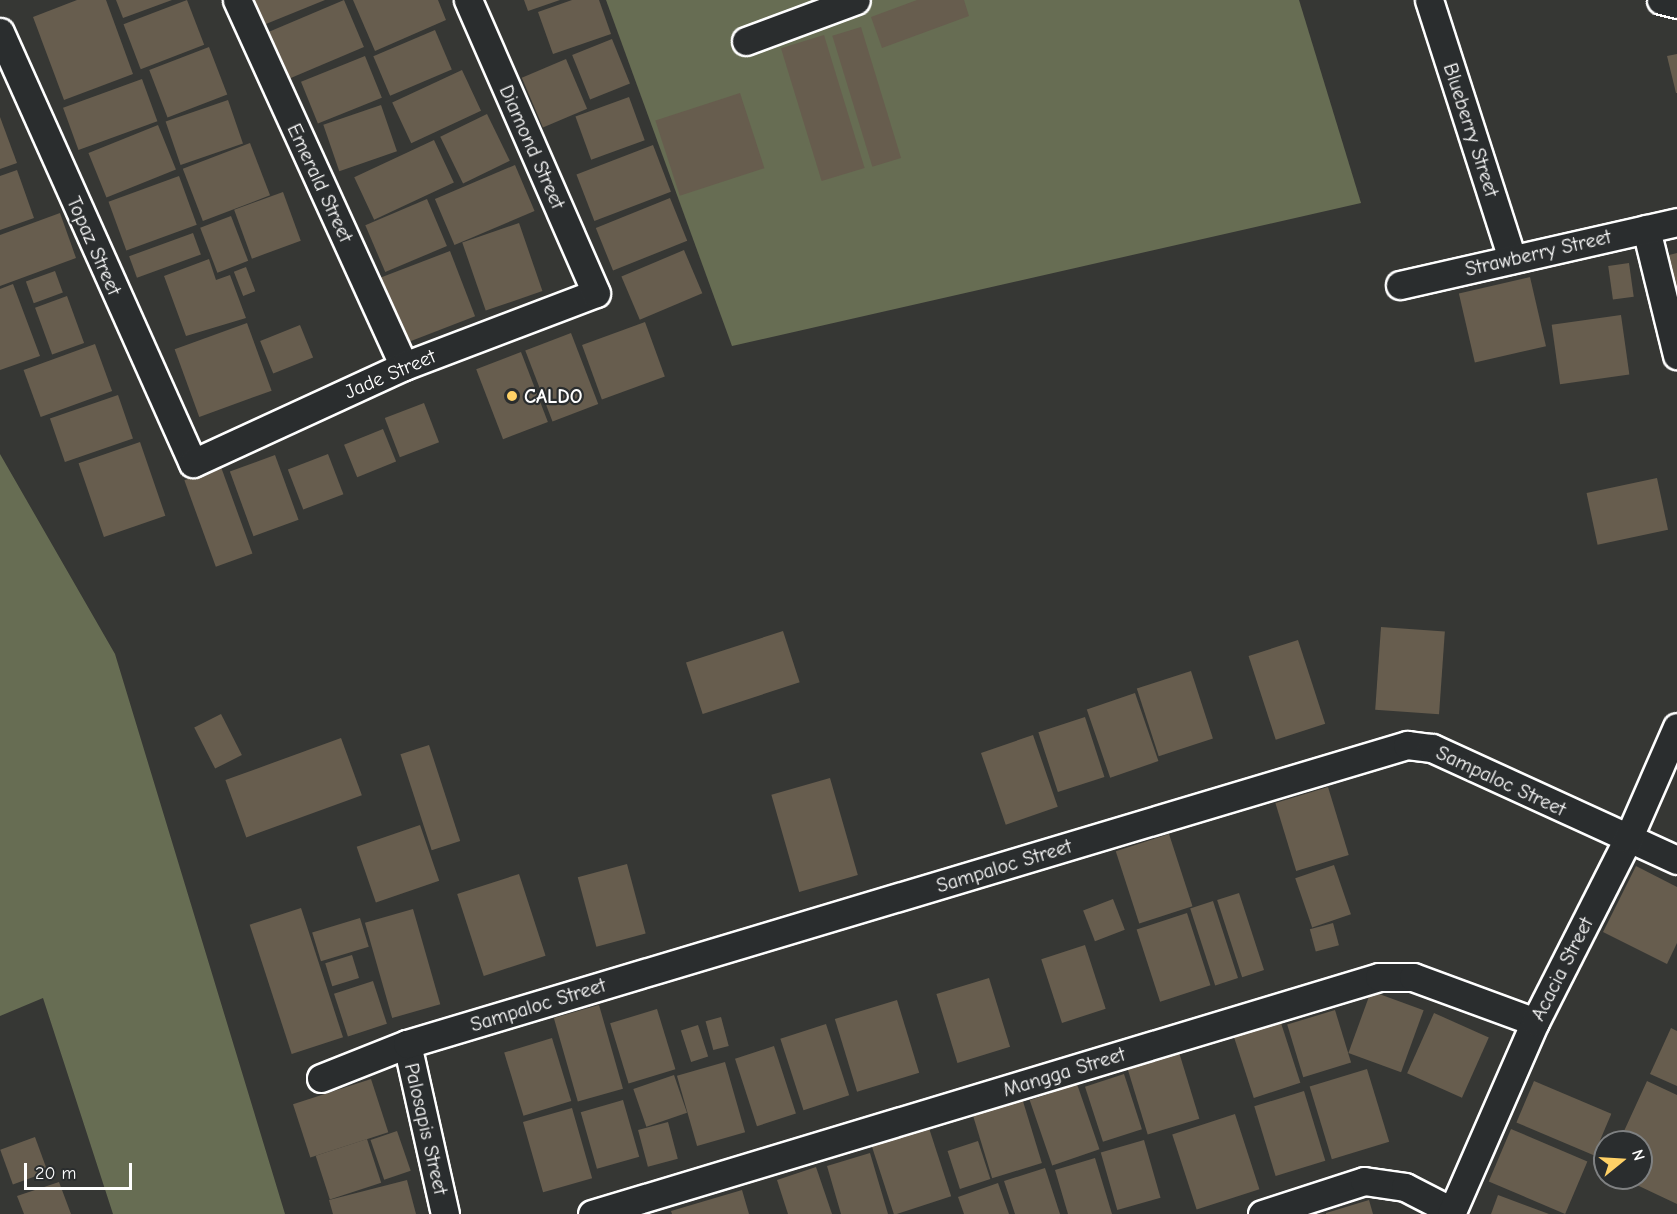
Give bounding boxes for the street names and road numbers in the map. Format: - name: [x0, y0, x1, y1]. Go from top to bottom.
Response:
- street label: Blueberry Street: [1438, 60, 1504, 200]
- street label: Diamond Street: [494, 81, 570, 213]
- street label: Emerald Street: [282, 120, 358, 246]
- street label: Topaz Street: [62, 193, 126, 299]
- street label: Strawberry Street: [1463, 225, 1613, 281]
- street label: Jade Street: [341, 344, 439, 404]
- street label: Sampaloc Street: [1432, 740, 1570, 822]
- street label: Sampaloc Street: [933, 834, 1075, 898]
- street label: Acacia Street: [1526, 913, 1598, 1025]
- street label: Sampaloc Street: [467, 973, 609, 1037]
- street label: Mangga Street: [1000, 1042, 1128, 1102]
- street label: Palosapis Street: [399, 1061, 453, 1197]

